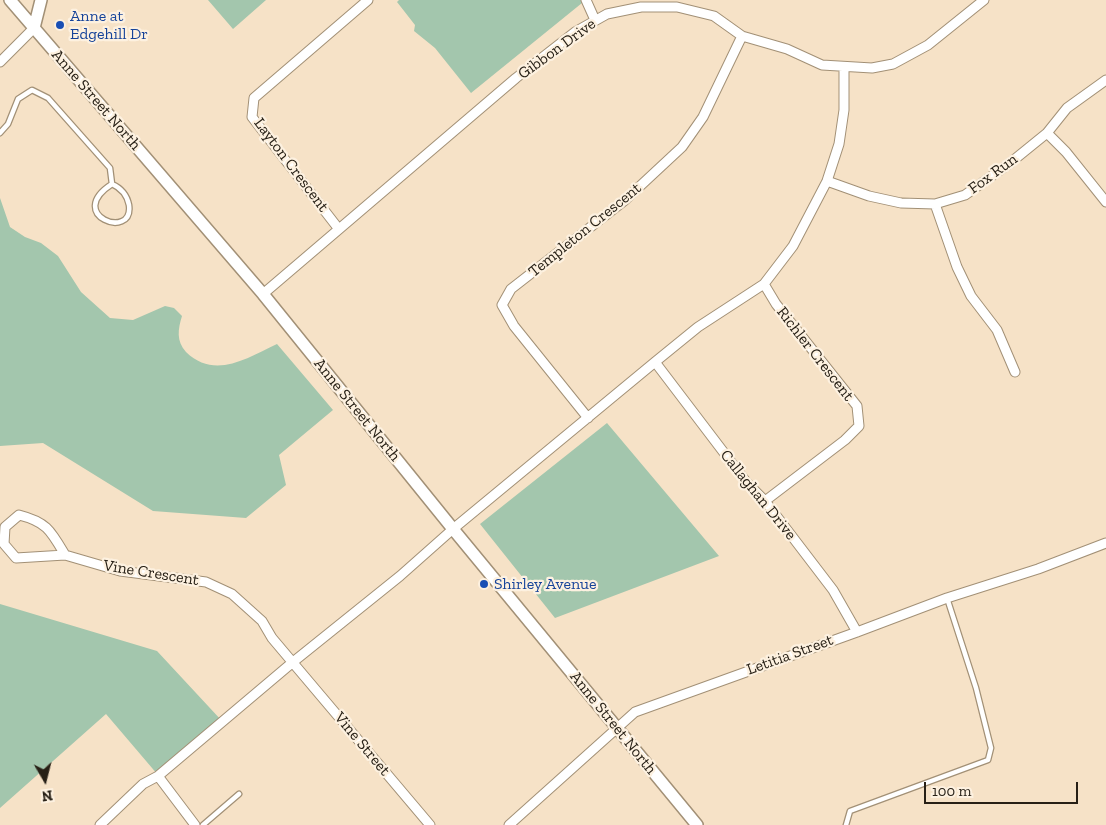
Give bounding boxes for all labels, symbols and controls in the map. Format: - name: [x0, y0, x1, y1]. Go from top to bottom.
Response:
- place label: Anne at Edgehill Dr: [70, 6, 148, 44]
- street label: Gibbon Drive: [514, 14, 600, 84]
- marker: Anne at Edgehill Dr: [54, 19, 66, 31]
- street label: Anne Street North: [47, 46, 145, 154]
- street label: Layton Crescent: [249, 114, 333, 216]
- street label: Fox Run: [965, 150, 1021, 198]
- street label: Templeton Crescent: [525, 179, 645, 281]
- street label: Richler Crescent: [772, 303, 858, 405]
- street label: Anne Street North: [310, 355, 404, 465]
- street label: Callaghan Drive: [716, 446, 800, 544]
- street label: Vine Crescent: [102, 556, 200, 590]
- place label: Shirley Avenue: [494, 574, 597, 594]
- marker: Shirley Avenue: [478, 578, 490, 590]
- street label: Letitia Street: [744, 630, 836, 680]
- street label: Anne Street North: [566, 668, 660, 778]
- street label: Vine Street: [330, 708, 394, 780]
- north arrow: [20, 755, 70, 805]
- scale bar: [926, 772, 1080, 804]
- text: 100 m: [932, 782, 971, 800]
- text: N: [41, 786, 54, 805]

